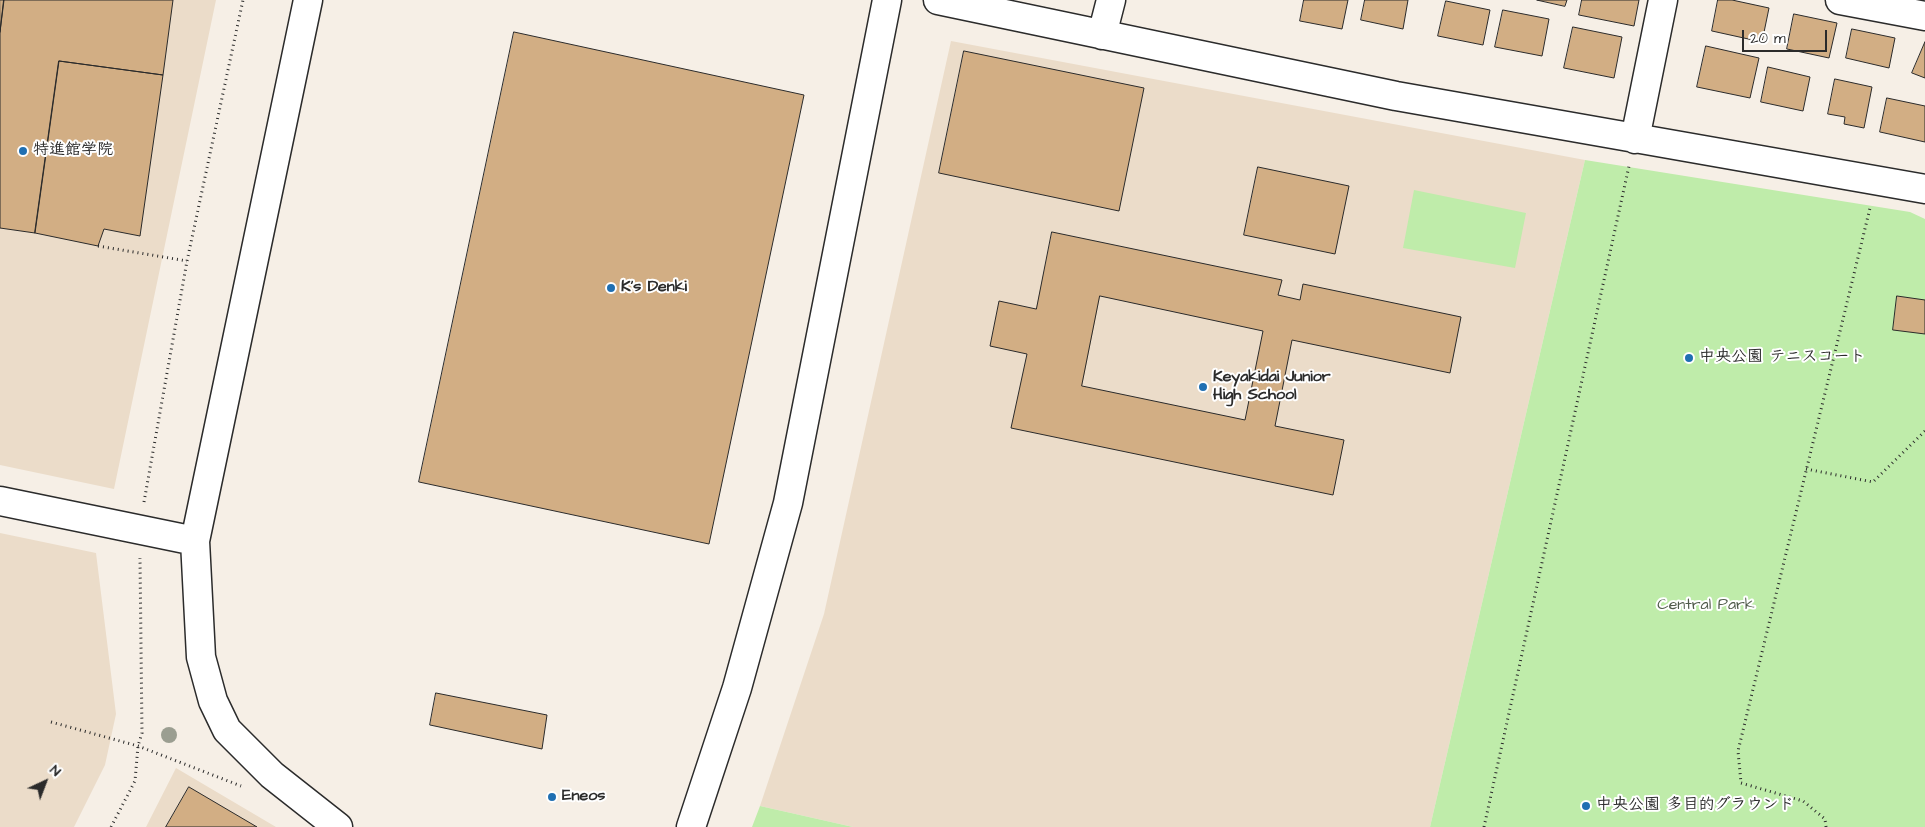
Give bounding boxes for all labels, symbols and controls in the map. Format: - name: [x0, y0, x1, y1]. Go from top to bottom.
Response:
- scale bar: [1745, 20, 1830, 52]
- text: 20 m: [1750, 28, 1786, 49]
- place label: 特進館学院: [33, 141, 113, 161]
- marker: 特進館学院: [17, 145, 29, 157]
- place label: K's Denki: [621, 278, 687, 298]
- marker: K's Denki: [605, 282, 617, 294]
- place label: 中央公園 テニスコート: [1699, 348, 1865, 368]
- marker: 中央公園 テニスコート: [1683, 352, 1695, 364]
- place label: Keyakidai Junior High School: [1213, 368, 1331, 406]
- marker: Keyakidai Junior High School: [1197, 381, 1209, 393]
- park label: Central Park: [1657, 596, 1755, 616]
- north arrow: [20, 757, 70, 807]
- text: N: [45, 761, 65, 781]
- place label: Eneos: [562, 787, 605, 807]
- marker: Eneos: [546, 791, 558, 803]
- place label: 中央公園 多目的グラウンド: [1596, 796, 1794, 816]
- marker: 中央公園 多目的グラウンド: [1580, 800, 1592, 812]

